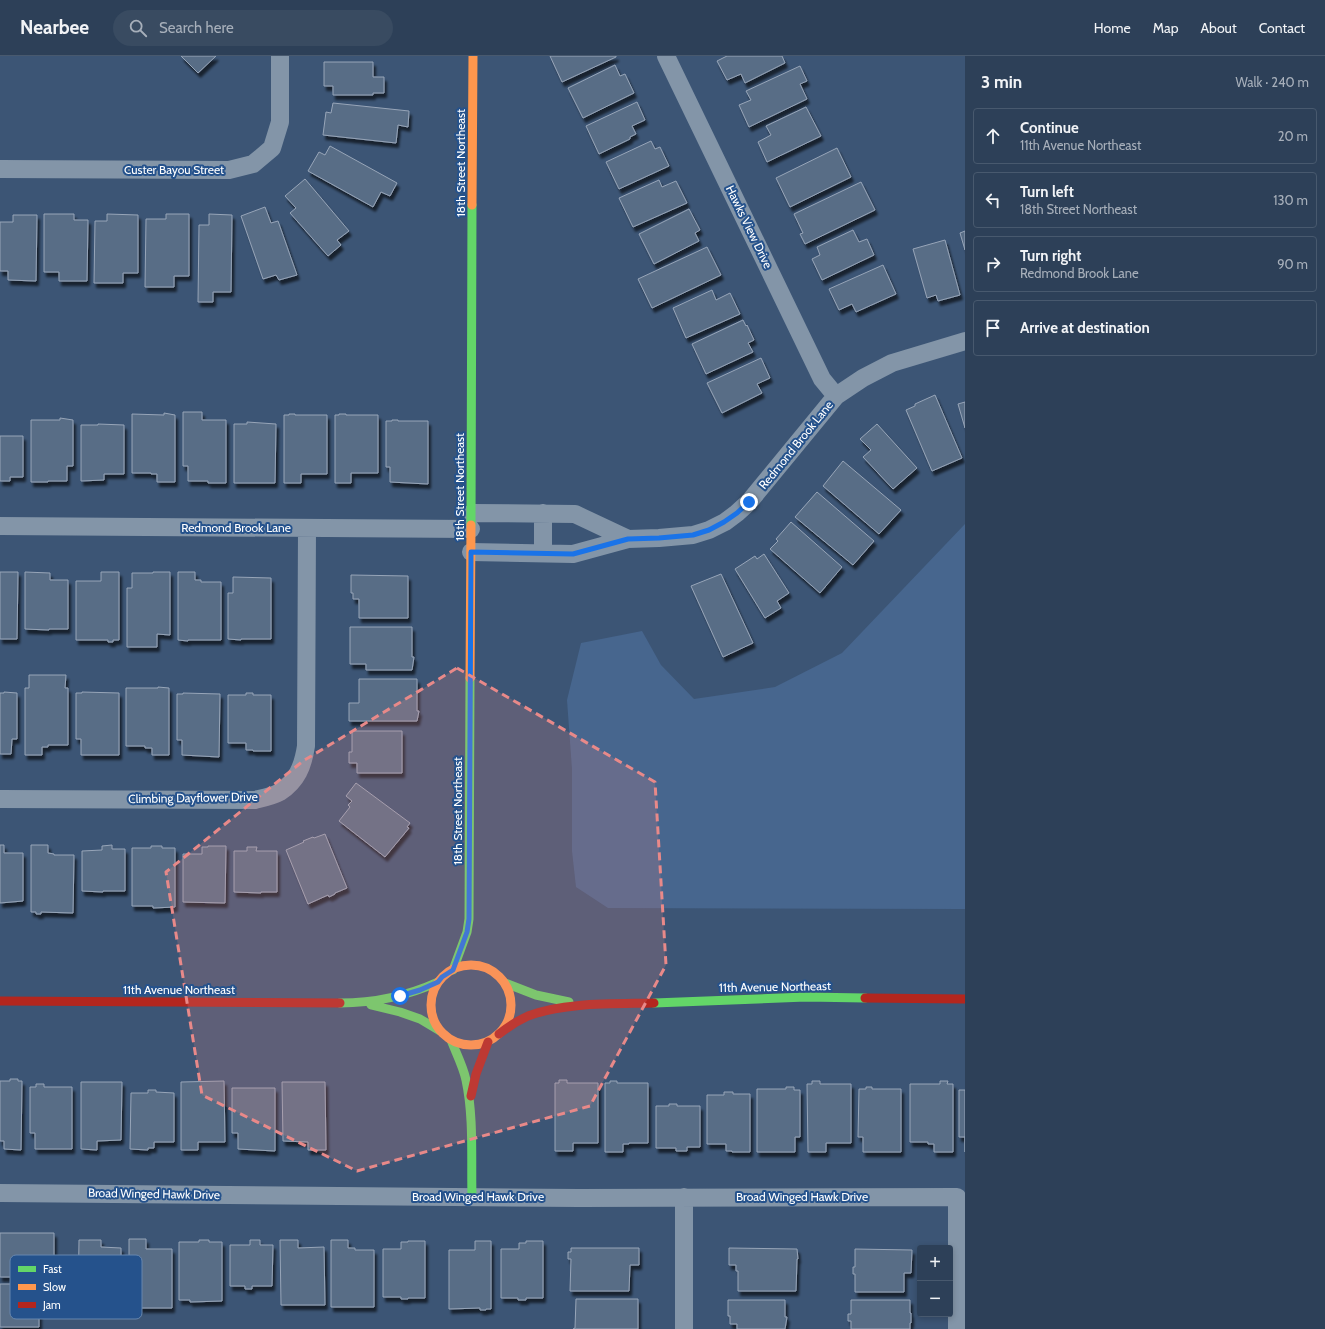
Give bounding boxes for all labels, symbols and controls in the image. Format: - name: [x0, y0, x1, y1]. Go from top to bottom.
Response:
- search box: [113, 10, 393, 46]
- text: Nearbee: [20, 16, 89, 39]
- icon: search: [127, 17, 149, 39]
- text: Search here: [159, 19, 234, 37]
- text: Home: [1094, 19, 1131, 37]
- text: Map: [1153, 19, 1178, 37]
- text: About: [1200, 19, 1237, 37]
- text: Contact: [1259, 19, 1305, 37]
- text: 3 min: [981, 72, 1022, 92]
- text: Walk · 240 m: [1235, 74, 1309, 90]
- street label: 18th Street Northeast: [453, 109, 468, 217]
- text: Continue: [1020, 119, 1079, 137]
- icon: ahead: [982, 125, 1004, 147]
- text: 20 m: [1278, 128, 1308, 144]
- text: 11th Avenue Northeast: [1020, 137, 1141, 153]
- street label: Custer Bayou Street: [124, 162, 224, 177]
- street label: Hawks View Drive: [723, 183, 776, 271]
- text: Turn left: [1020, 183, 1074, 201]
- icon: left: [982, 189, 1004, 211]
- text: 130 m: [1273, 192, 1308, 208]
- text: 18th Street Northeast: [1020, 201, 1137, 217]
- text: Turn right: [1020, 247, 1081, 265]
- icon: right: [982, 253, 1004, 275]
- text: 90 m: [1277, 256, 1308, 272]
- text: Redmond Brook Lane: [1020, 265, 1139, 281]
- icon: arrive: [982, 317, 1004, 339]
- text: Arrive at destination: [1020, 319, 1150, 337]
- street label: Redmond Brook Lane: [755, 397, 836, 492]
- street label: 18th Street Northeast: [452, 433, 467, 541]
- route end: [740, 493, 758, 511]
- street label: Redmond Brook Lane: [181, 520, 291, 535]
- street label: 18th Street Northeast: [450, 757, 465, 865]
- street label: Climbing Dayflower Drive: [128, 789, 258, 806]
- street label: 11th Avenue Northeast: [719, 978, 831, 995]
- street label: 11th Avenue Northeast: [123, 982, 235, 997]
- route start: [391, 987, 409, 1005]
- street label: Broad Winged Hawk Drive: [88, 1185, 220, 1202]
- street label: Broad Winged Hawk Drive: [412, 1189, 544, 1204]
- street label: Broad Winged Hawk Drive: [736, 1189, 868, 1204]
- map controls: [917, 1245, 953, 1317]
- button: +: [917, 1245, 953, 1281]
- legend: [10, 1255, 142, 1319]
- text: Fast: [43, 1262, 62, 1276]
- text: Slow: [43, 1280, 66, 1294]
- button: −: [917, 1281, 953, 1317]
- text: Jam: [42, 1298, 61, 1312]

